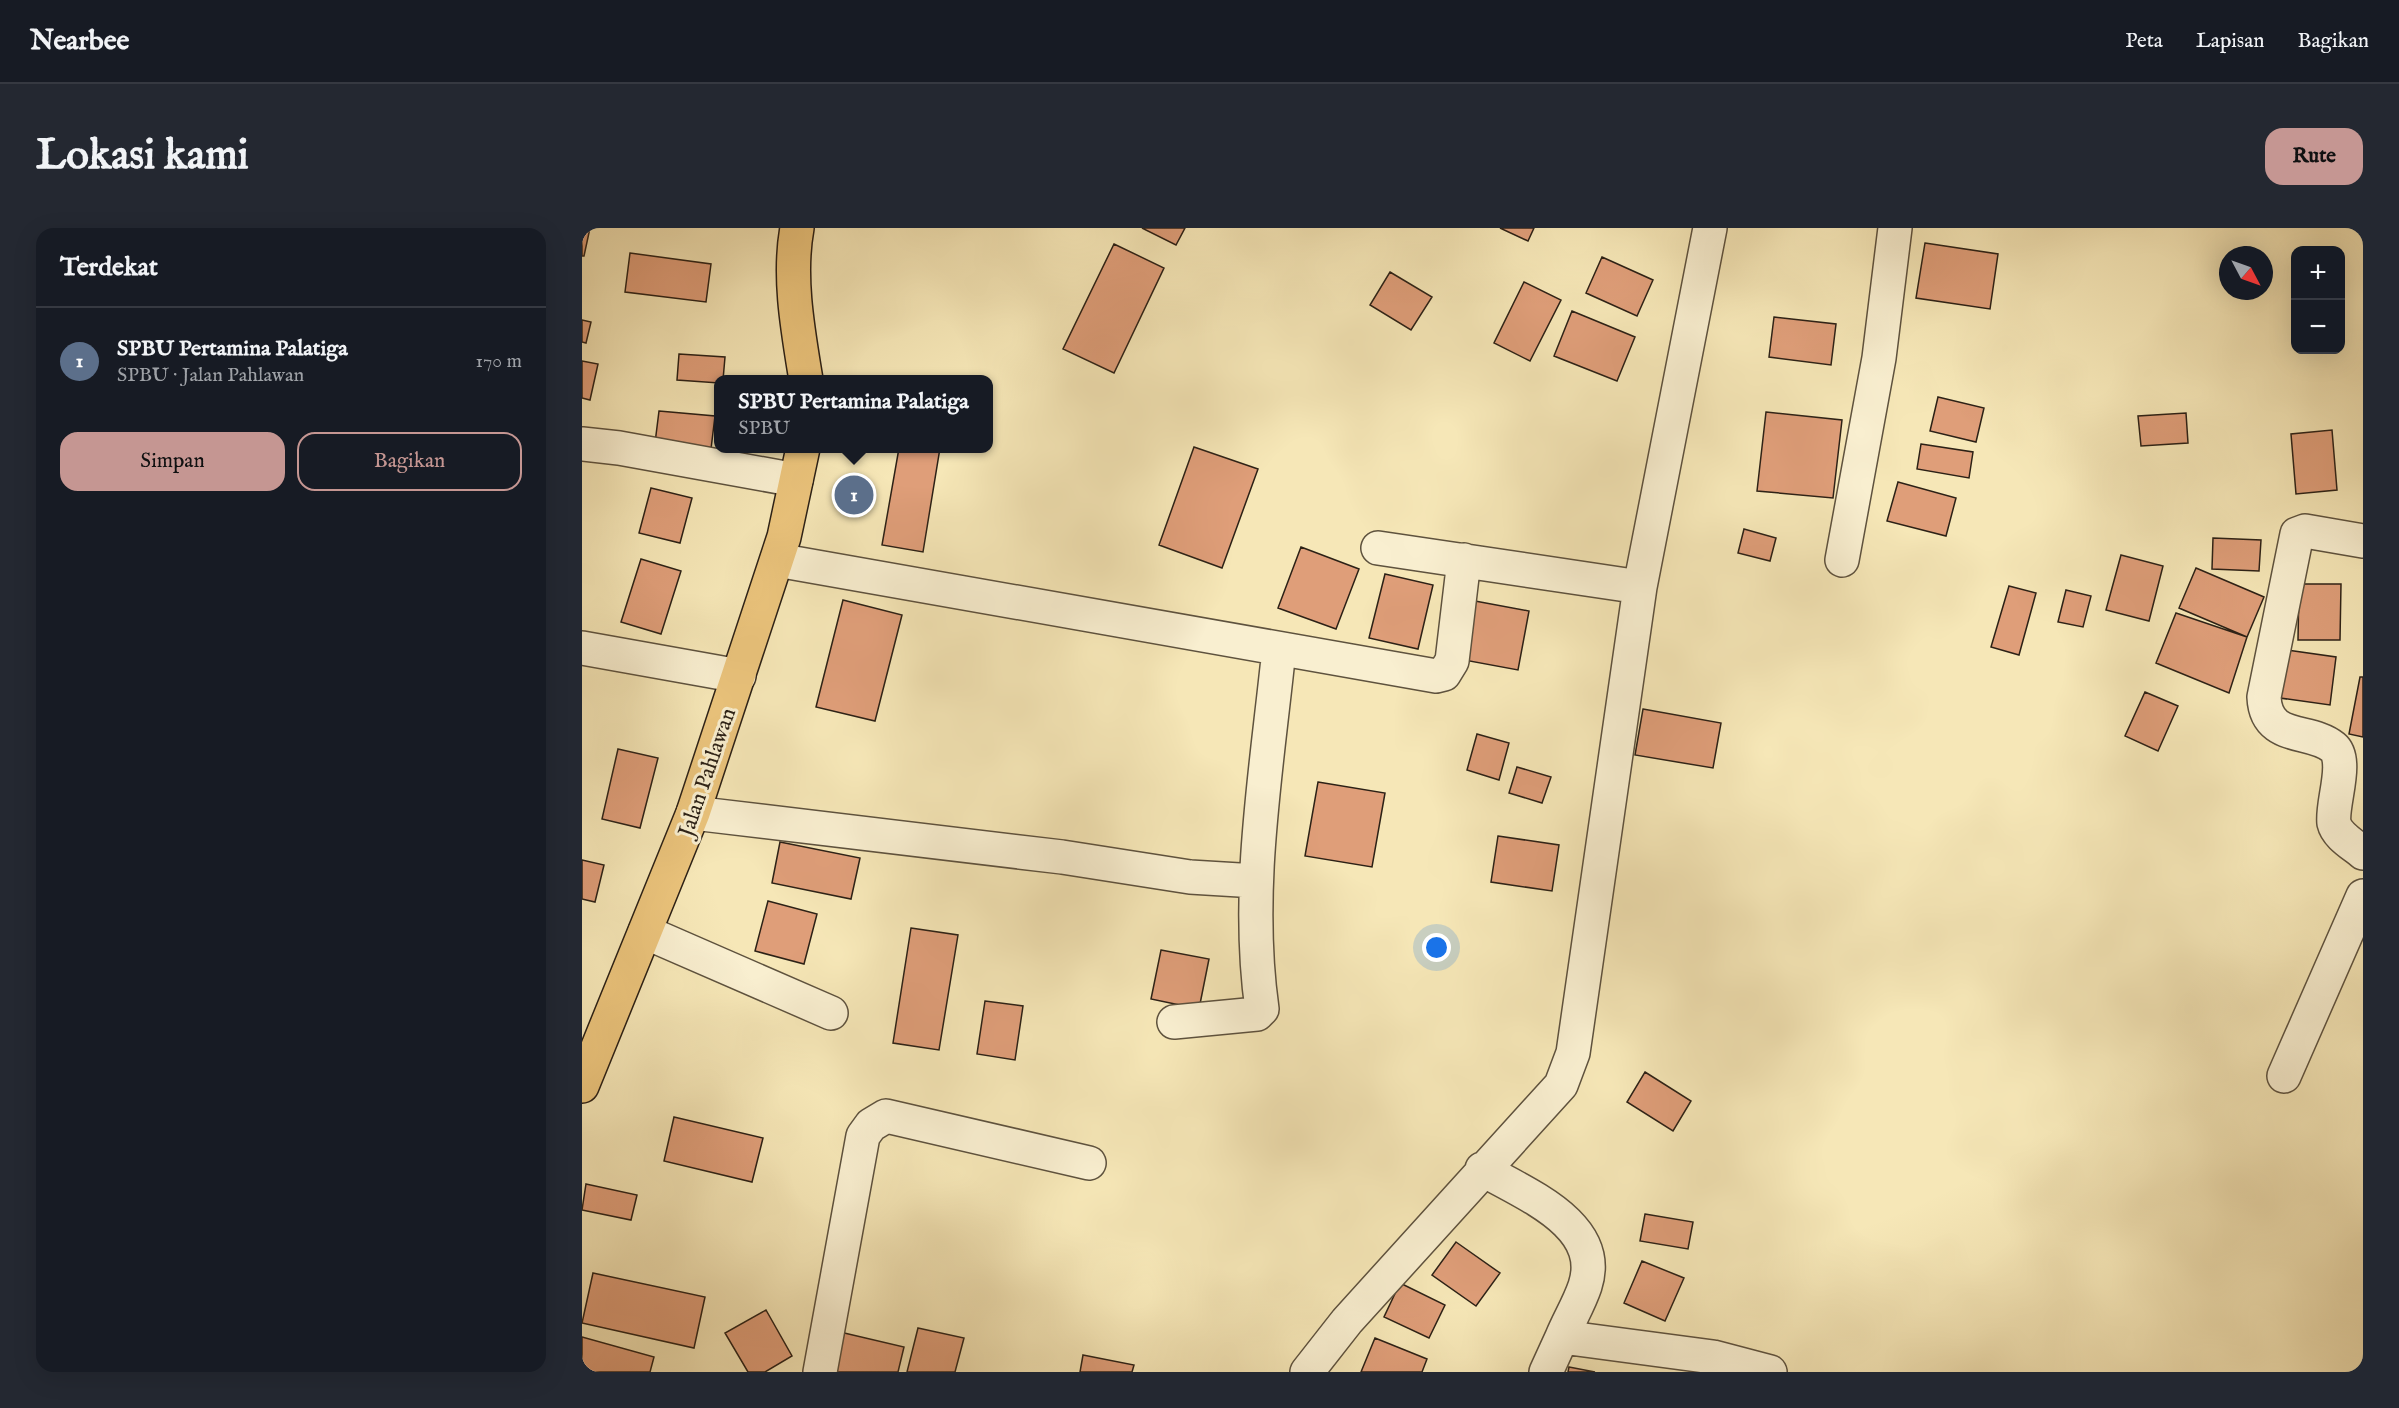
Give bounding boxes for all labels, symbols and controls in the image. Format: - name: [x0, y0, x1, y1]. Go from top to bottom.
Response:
- text: Nearbee: [30, 24, 129, 59]
- text: Peta: [2125, 28, 2163, 55]
- text: Lapisan: [2196, 28, 2265, 55]
- text: Bagikan: [2298, 28, 2369, 55]
- button: Rute: [2265, 128, 2363, 185]
- text: Lokasi kami: [36, 130, 249, 183]
- north arrow: [2219, 246, 2273, 300]
- map controls: [2291, 246, 2345, 354]
- button: +: [2291, 246, 2345, 300]
- text: Terdekat: [60, 251, 158, 284]
- button: −: [2291, 300, 2345, 354]
- text: SPBU Pertamina Palatiga: [117, 335, 348, 363]
- text: 1: [76, 349, 83, 374]
- text: 170 m: [476, 349, 522, 374]
- text: SPBU · Jalan Pahlawan: [117, 363, 304, 388]
- popup: [714, 375, 993, 453]
- text: SPBU Pertamina Palatiga: [738, 388, 969, 416]
- text: SPBU: [738, 416, 790, 441]
- button: Simpan: [60, 432, 285, 491]
- button: Bagikan: [297, 432, 522, 491]
- pin: 1: [834, 472, 874, 518]
- street label: Jalan Pahlawan: [672, 704, 743, 844]
- your location: [1422, 933, 1451, 962]

